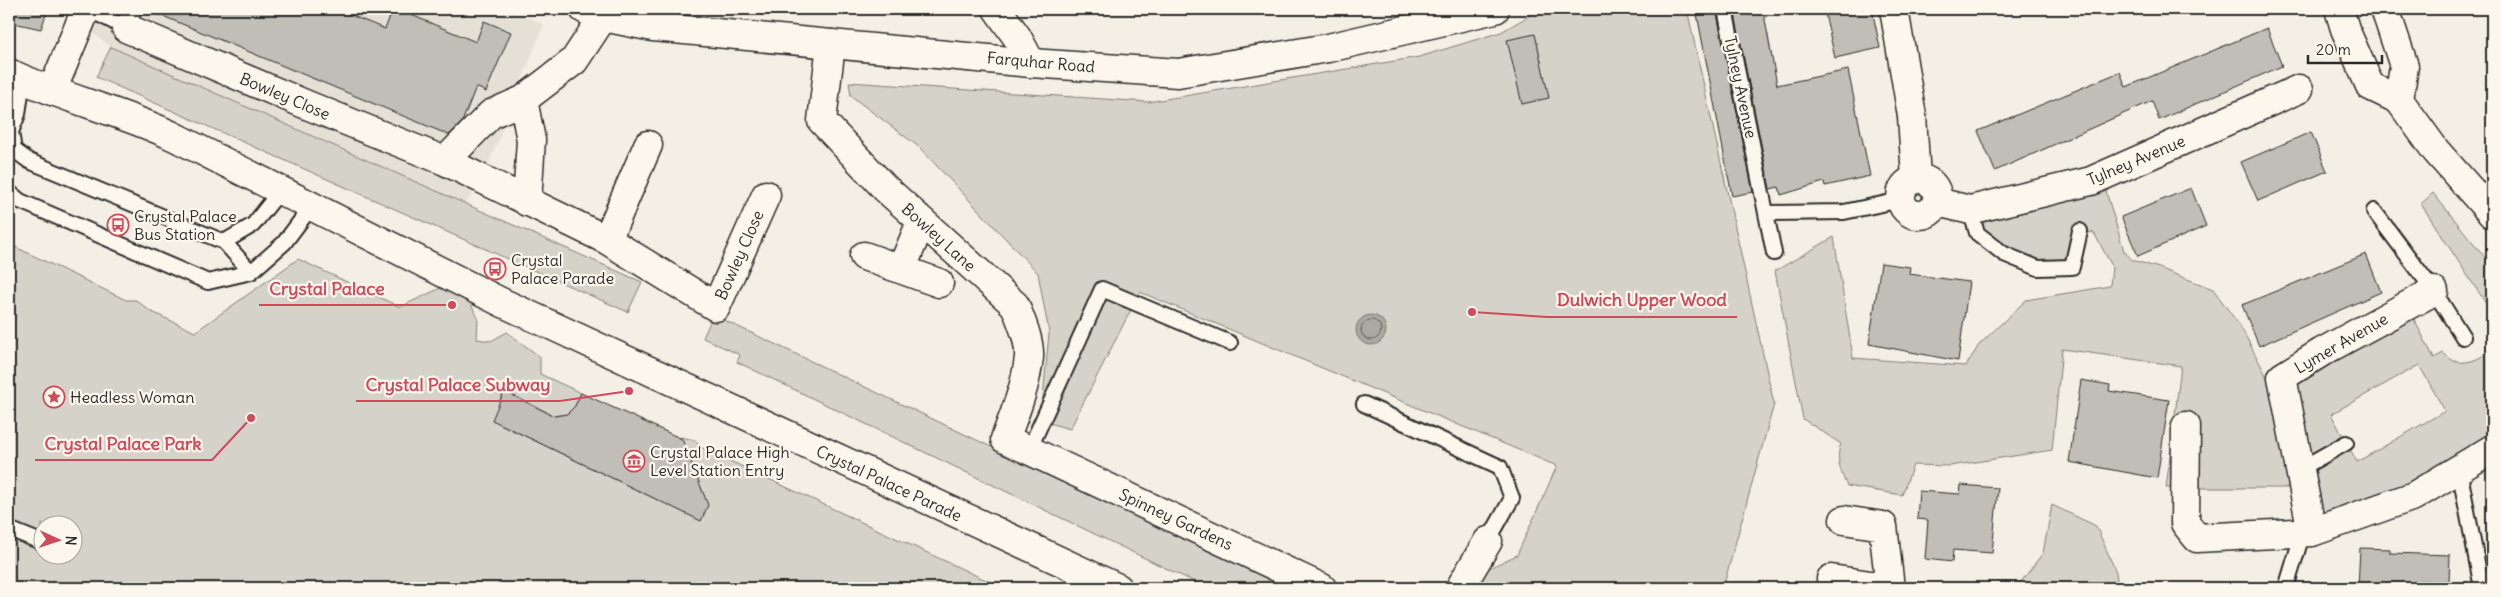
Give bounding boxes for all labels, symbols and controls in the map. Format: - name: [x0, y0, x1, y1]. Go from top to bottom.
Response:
- scale bar: [2308, 32, 2382, 64]
- street label: Tylney Avenue: [1720, 34, 1762, 140]
- text: 20 m: [2316, 40, 2351, 59]
- street label: Farquhar Road: [986, 47, 1096, 77]
- street label: Bowley Close: [237, 68, 333, 124]
- street label: Tylney Avenue: [2084, 130, 2188, 190]
- street label: Bowley Lane: [898, 199, 980, 275]
- place label: Crystal Palace Bus Station: [134, 206, 237, 244]
- street label: Bowley Close: [710, 207, 768, 303]
- bus stop icon: Crystal Palace Bus Station: [106, 213, 130, 237]
- place label: Crystal Palace Parade: [511, 250, 614, 288]
- bus stop icon: Crystal Palace Parade: [483, 257, 507, 281]
- callout: Crystal Palace: [259, 272, 395, 305]
- text: Crystal Palace: [269, 277, 385, 300]
- callout: Dulwich Upper Wood: [1547, 284, 1737, 317]
- text: Dulwich Upper Wood: [1557, 288, 1727, 311]
- street label: Lymer Avenue: [2291, 308, 2391, 378]
- callout: Crystal Palace Subway: [356, 368, 560, 401]
- text: Crystal Palace Subway: [366, 373, 550, 396]
- place icon: Headless Woman: [42, 385, 66, 409]
- place label: Headless Woman: [70, 387, 194, 407]
- callout: Crystal Palace Park: [35, 427, 212, 460]
- text: Crystal Palace Park: [44, 432, 202, 455]
- street label: Crystal Palace Parade: [813, 440, 965, 526]
- place label: Crystal Palace High Level Station Entry: [650, 442, 790, 480]
- museum icon: Crystal Palace High Level Station Entry: [622, 449, 646, 473]
- street label: Spinney Gardens: [1116, 484, 1236, 554]
- north arrow: [32, 514, 82, 564]
- text: N: [62, 535, 80, 546]

